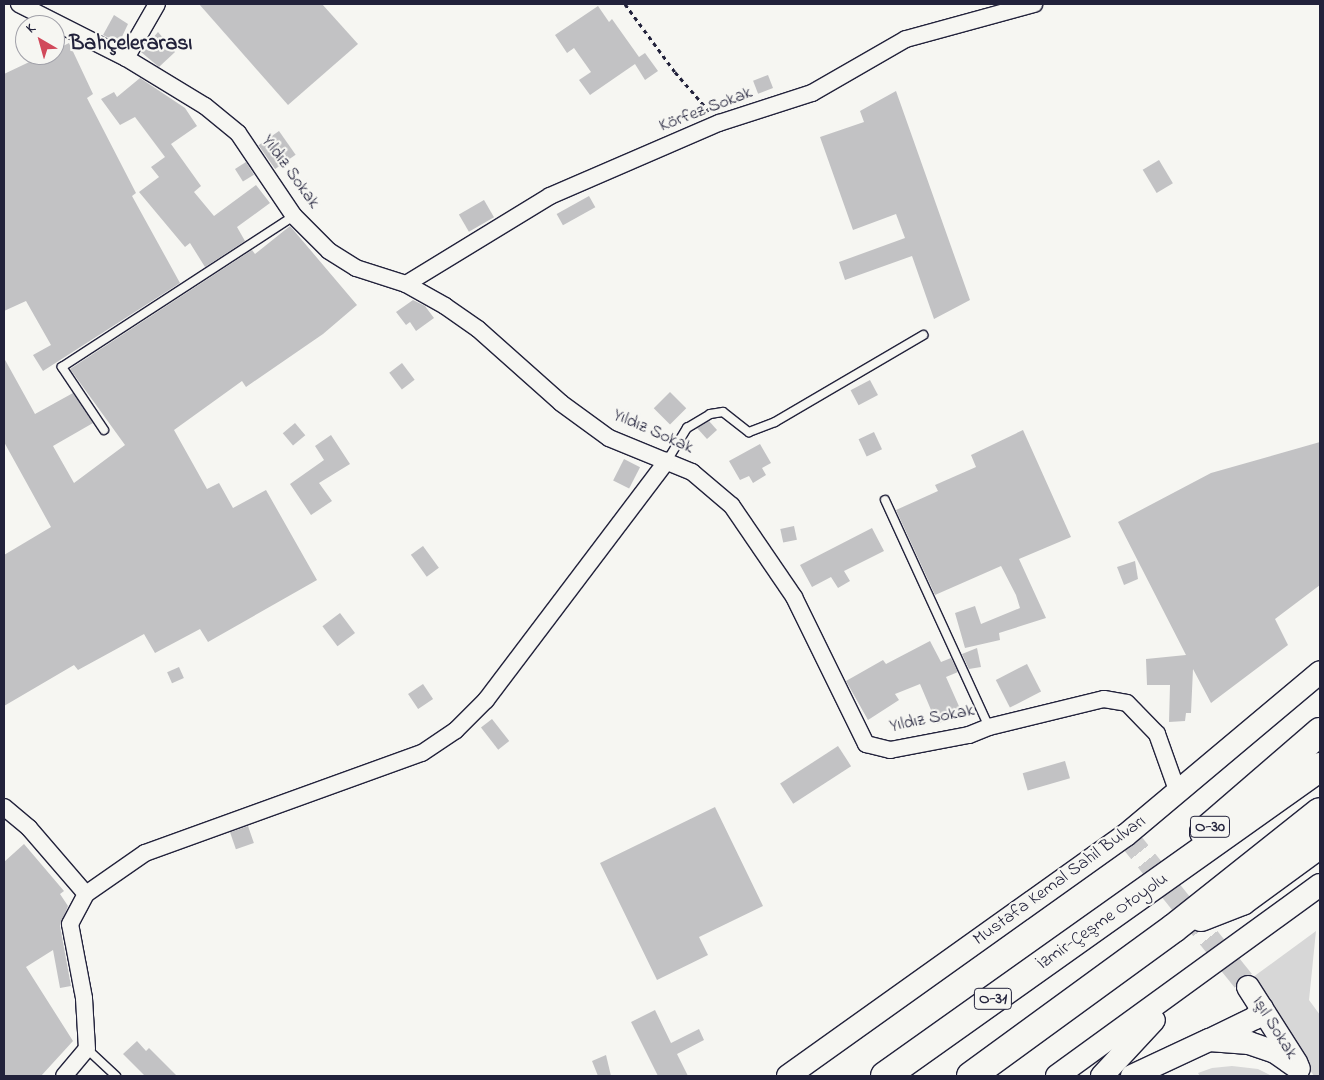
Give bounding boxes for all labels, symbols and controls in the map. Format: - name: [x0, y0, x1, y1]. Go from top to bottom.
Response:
- north arrow: [15, 15, 65, 65]
- text: K: [22, 18, 40, 39]
- district label: Bahçelerarası: [70, 32, 192, 58]
- street label: Körfez Sokak: [656, 82, 756, 138]
- street label: Yıldız Sokak: [256, 131, 324, 213]
- street label: Yıldız Sokak: [609, 405, 697, 459]
- street label: Yıldız Sokak: [888, 700, 976, 738]
- street label: Mustafa Kemal Sahil Bulvarı: [969, 811, 1151, 951]
- road number: O-30: [1189, 814, 1231, 840]
- street label: İzmir-Çeşme Otoyolu: [1033, 869, 1173, 975]
- road number: O-31: [973, 986, 1013, 1012]
- street label: Işıl Sokak: [1246, 993, 1302, 1063]

